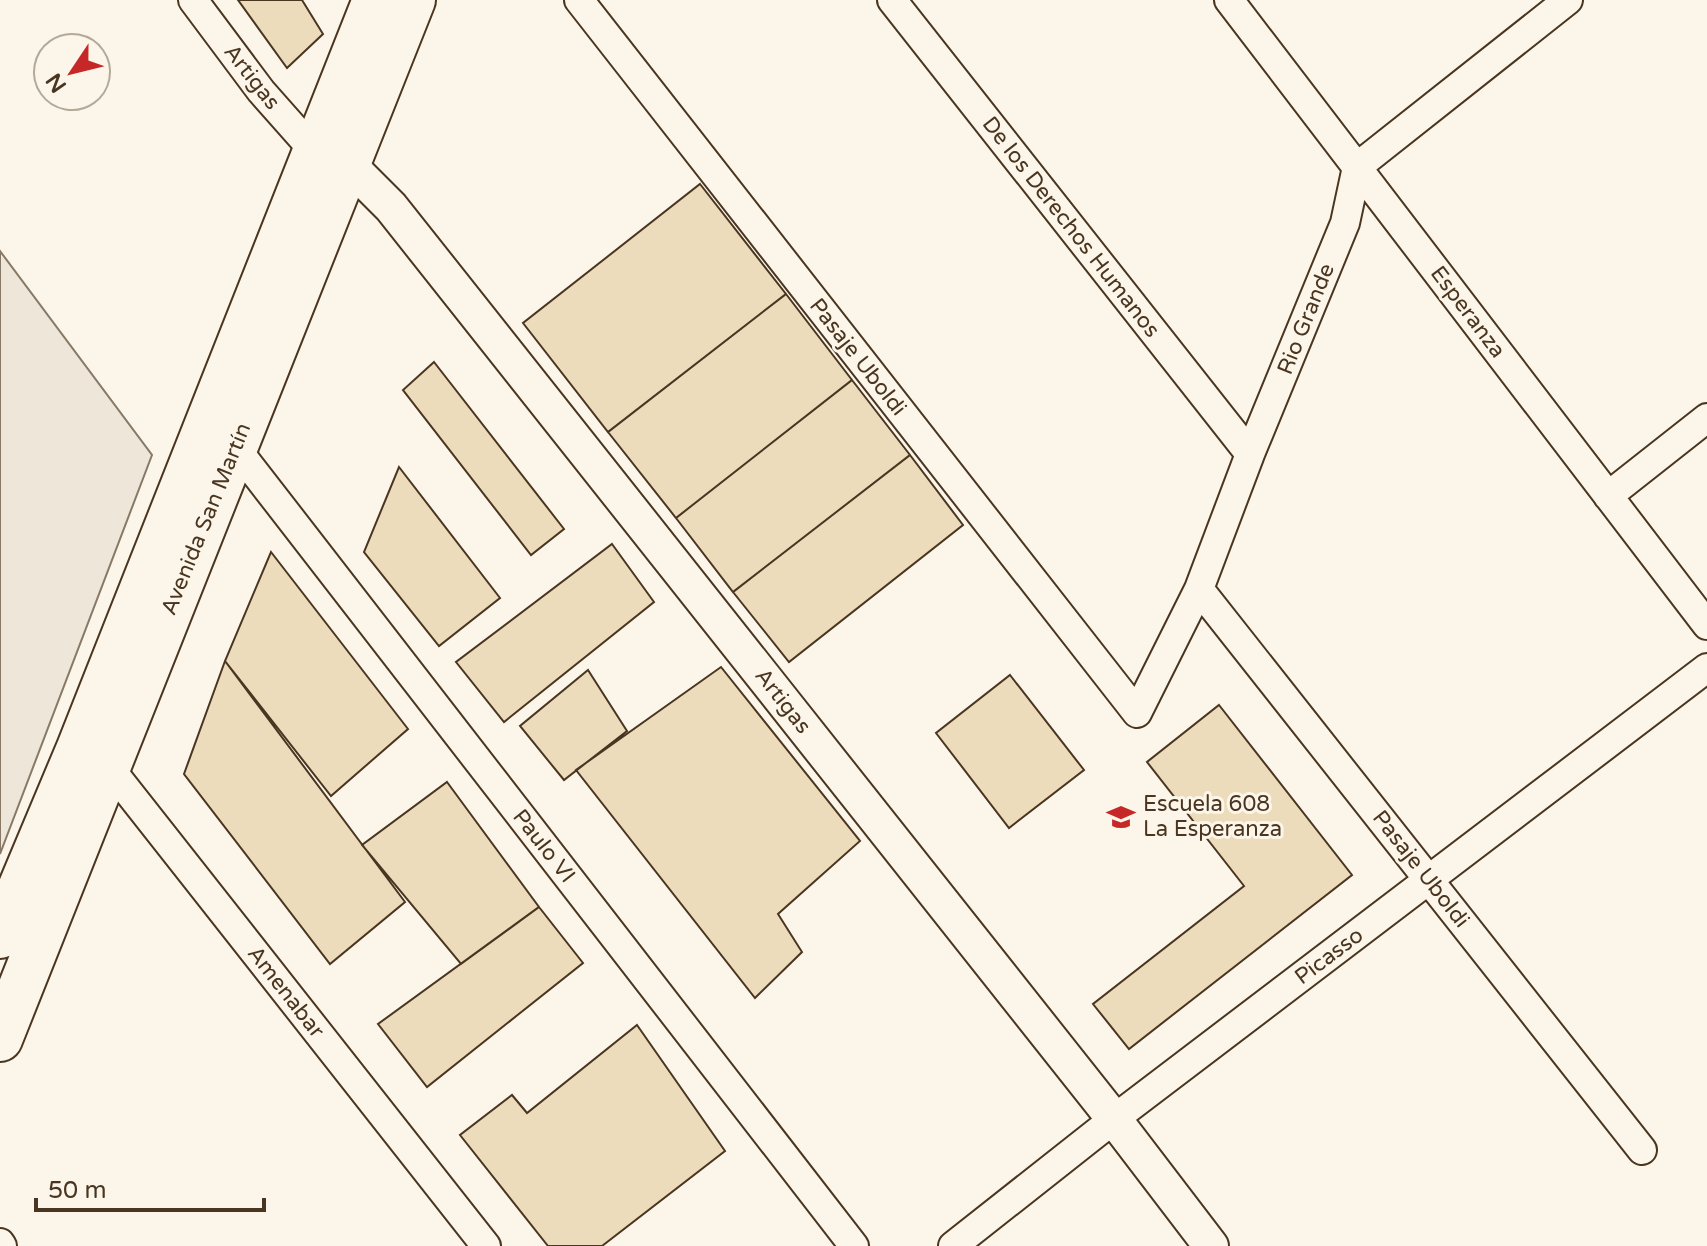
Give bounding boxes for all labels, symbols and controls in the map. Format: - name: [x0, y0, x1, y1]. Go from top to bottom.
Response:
- north arrow: [32, 32, 112, 112]
- street label: Artigas: [219, 39, 285, 115]
- text: N: [41, 68, 72, 98]
- street label: De los Derechos Humanos: [977, 111, 1165, 343]
- street label: Rio Grande: [1272, 260, 1340, 378]
- street label: Esperanza: [1425, 261, 1511, 363]
- street label: Pasaje Uboldi: [804, 293, 912, 421]
- street label: Avenida San Martín: [156, 419, 256, 619]
- street label: Artigas: [750, 663, 816, 739]
- place label: Escuela 608 La Esperanza: [1143, 791, 1282, 842]
- school or university icon: Escuela 608 La Esperanza: [1106, 802, 1136, 832]
- street label: Paulo VI: [507, 804, 581, 888]
- street label: Pasaje Uboldi: [1367, 805, 1475, 933]
- street label: Picasso: [1290, 922, 1368, 990]
- street label: Amenabar: [242, 941, 330, 1044]
- scale bar: [36, 1162, 264, 1212]
- text: 50 m: [48, 1176, 106, 1205]

